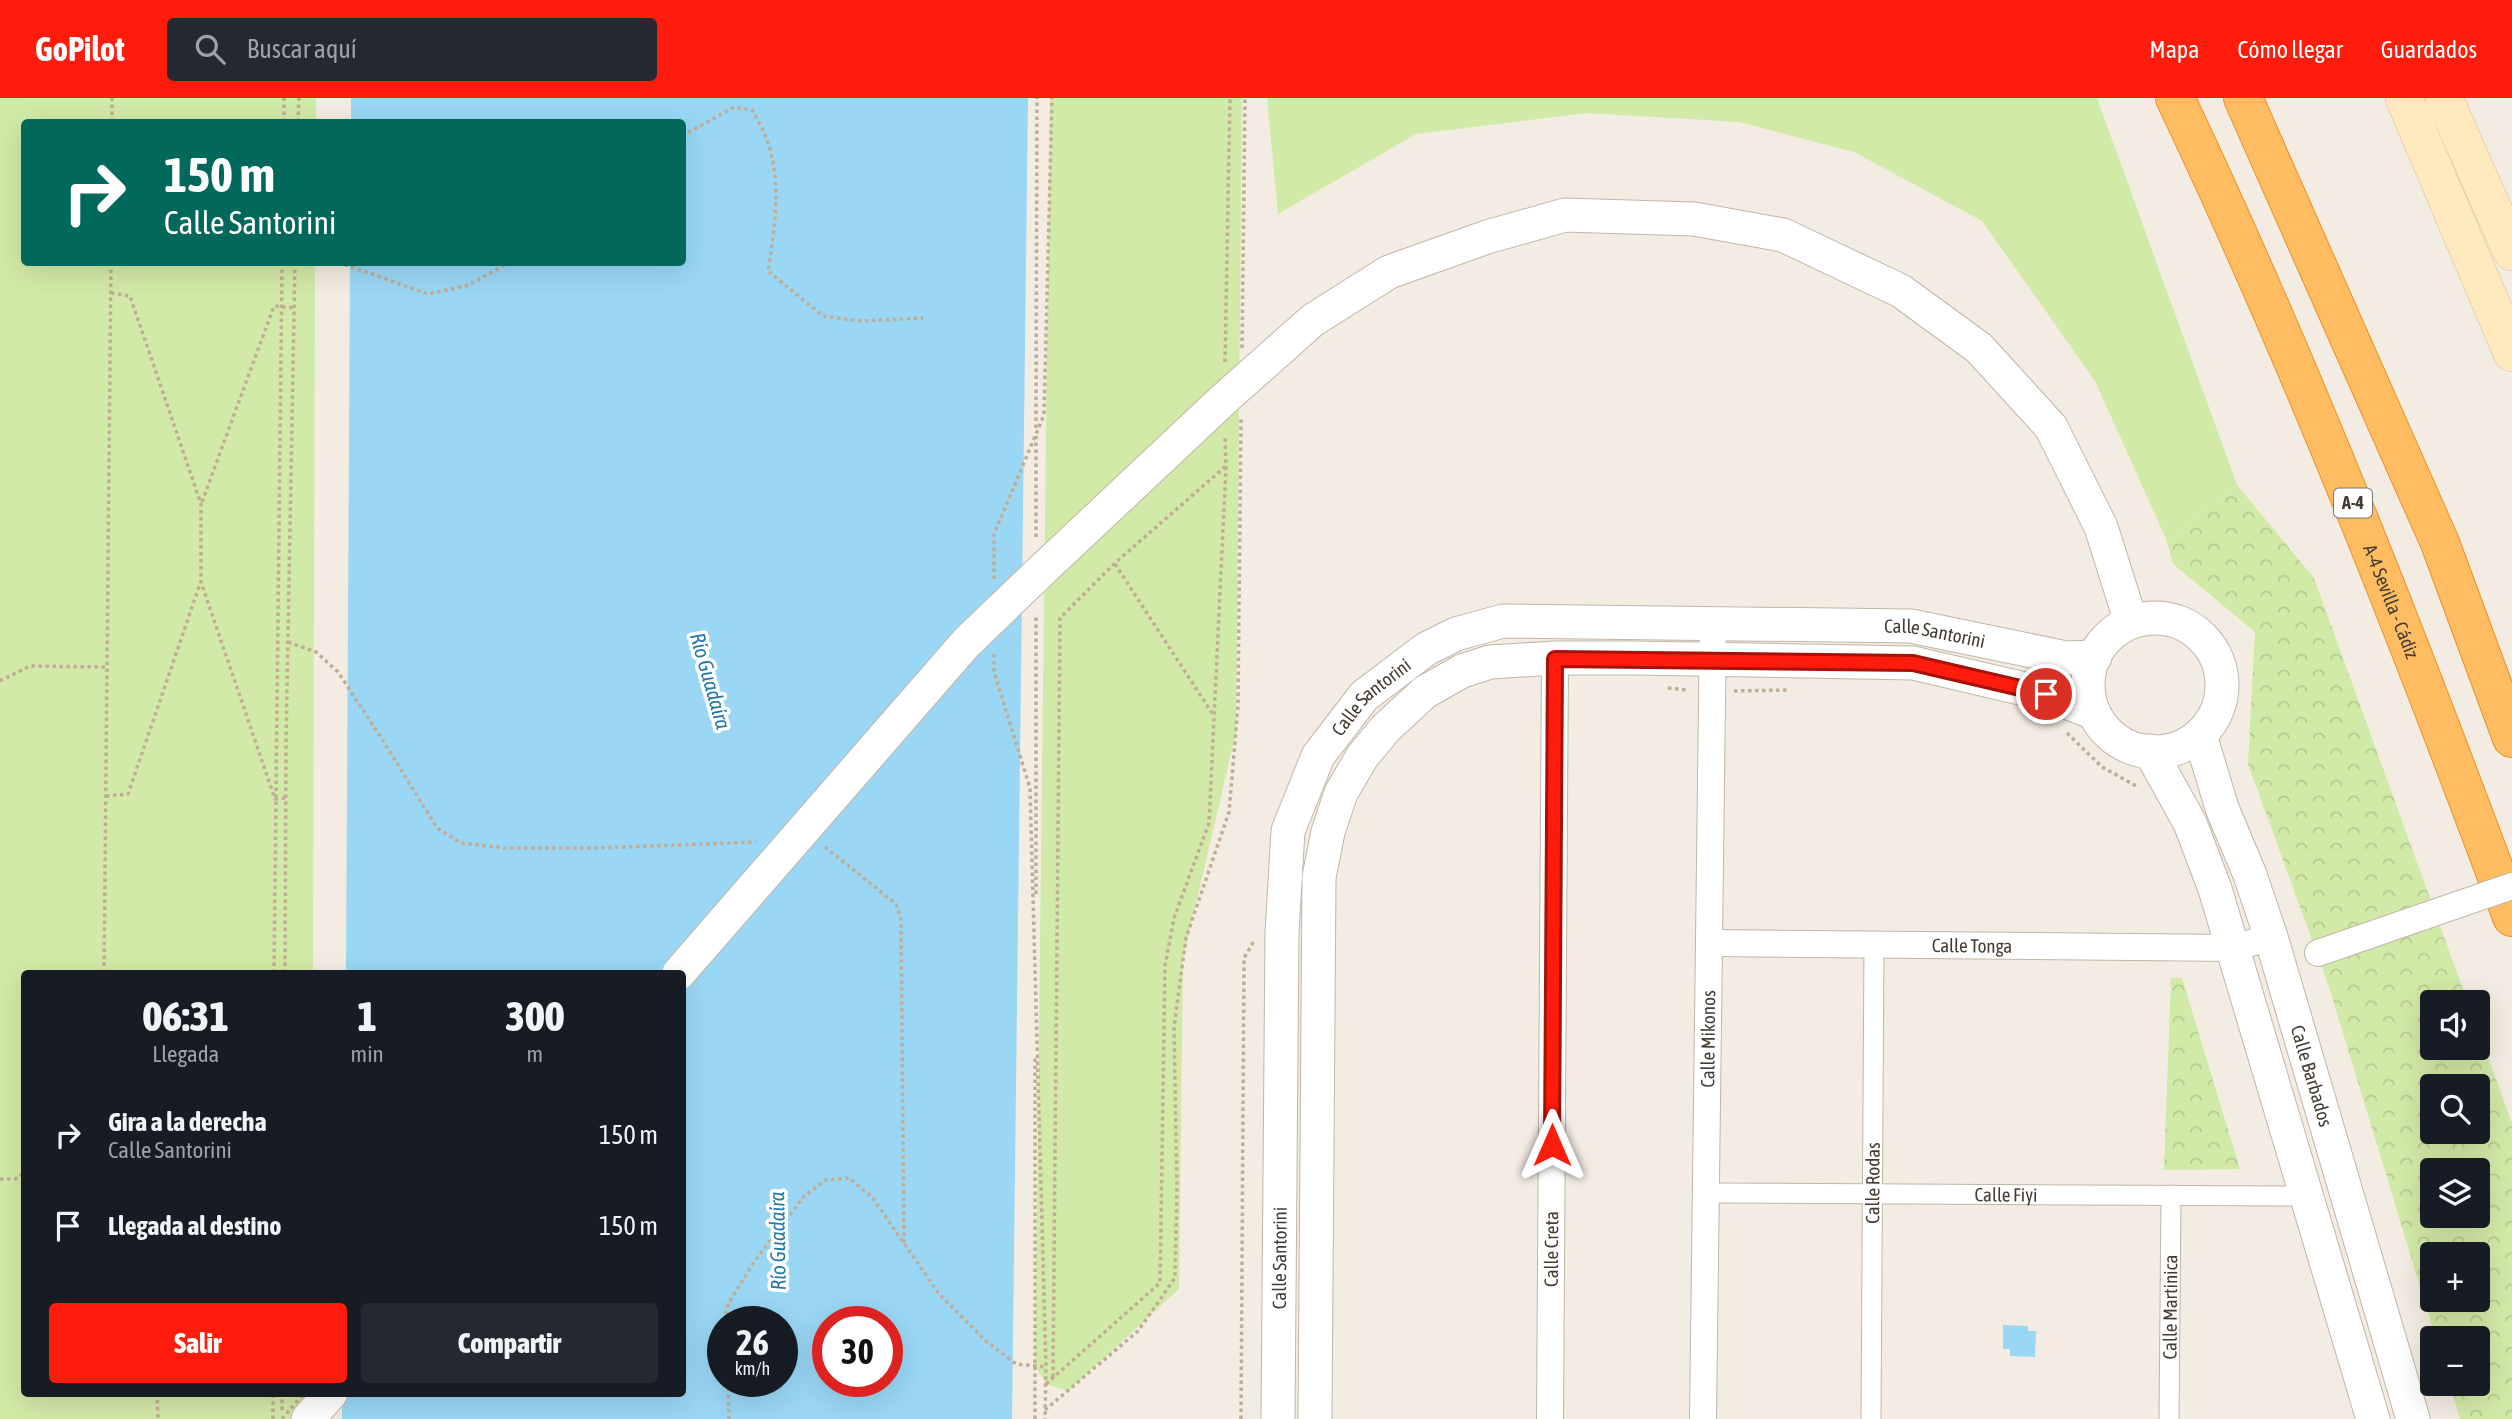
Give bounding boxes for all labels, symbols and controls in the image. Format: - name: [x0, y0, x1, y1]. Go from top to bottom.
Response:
- search box: [167, 18, 657, 81]
- text: GoPilot: [35, 30, 125, 68]
- icon: search: [191, 30, 229, 68]
- text: Buscar aquí: [247, 34, 357, 64]
- text: Mapa: [2150, 36, 2199, 63]
- text: Cómo llegar: [2237, 36, 2343, 63]
- text: Guardados: [2381, 36, 2477, 63]
- text: 150 m: [164, 146, 275, 202]
- icon: right: [49, 147, 140, 238]
- text: Calle Santorini: [164, 204, 336, 241]
- road number: A-4: [2334, 488, 2372, 517]
- street label: A-4 Sevilla - Cádiz: [2359, 541, 2424, 662]
- street label: Calle Santorini: [1884, 615, 1987, 652]
- water label: Río Guadaíra: [686, 630, 736, 732]
- street label: Calle Santorini: [1327, 654, 1415, 740]
- pin: [2016, 664, 2076, 724]
- icon: arrive: [2027, 675, 2065, 713]
- street label: Calle Tonga: [1932, 934, 2012, 957]
- street label: Calle Mikonos: [1696, 990, 1719, 1088]
- map controls: [2420, 990, 2490, 1396]
- button: sound: [2420, 990, 2490, 1060]
- text: 06:31: [143, 992, 229, 1040]
- text: 1: [357, 992, 377, 1040]
- text: 300: [505, 992, 564, 1040]
- street label: Calle Barbados: [2287, 1023, 2337, 1129]
- text: Llegada: [152, 1041, 219, 1067]
- text: min: [351, 1041, 384, 1067]
- text: m: [527, 1041, 543, 1067]
- button: search: [2420, 1074, 2490, 1144]
- text: Gira a la derecha: [108, 1107, 267, 1137]
- position arrow: [1515, 1108, 1589, 1182]
- icon: right: [49, 1116, 87, 1154]
- text: 150 m: [599, 1120, 658, 1150]
- text: Calle Santorini: [108, 1137, 232, 1163]
- street label: Calle Rodas: [1861, 1142, 1884, 1224]
- button: layers: [2420, 1158, 2490, 1228]
- street label: Calle Fiyi: [1975, 1183, 2037, 1206]
- water label: Río Guadaíra: [764, 1191, 790, 1291]
- icon: arrive: [49, 1207, 87, 1245]
- street label: Calle Santorini: [1268, 1207, 1291, 1309]
- text: Llegada al destino: [108, 1211, 281, 1241]
- text: 150 m: [599, 1211, 658, 1241]
- street label: Calle Creta: [1540, 1211, 1562, 1287]
- button: +: [2420, 1242, 2490, 1312]
- street label: Calle Martinica: [2159, 1254, 2181, 1360]
- button: Salir: [49, 1303, 347, 1383]
- button: Compartir: [361, 1303, 658, 1383]
- speed limit sign: 30: [812, 1306, 903, 1397]
- text: 26: [736, 1322, 769, 1362]
- button: −: [2420, 1326, 2490, 1396]
- text: km/h: [735, 1358, 770, 1379]

